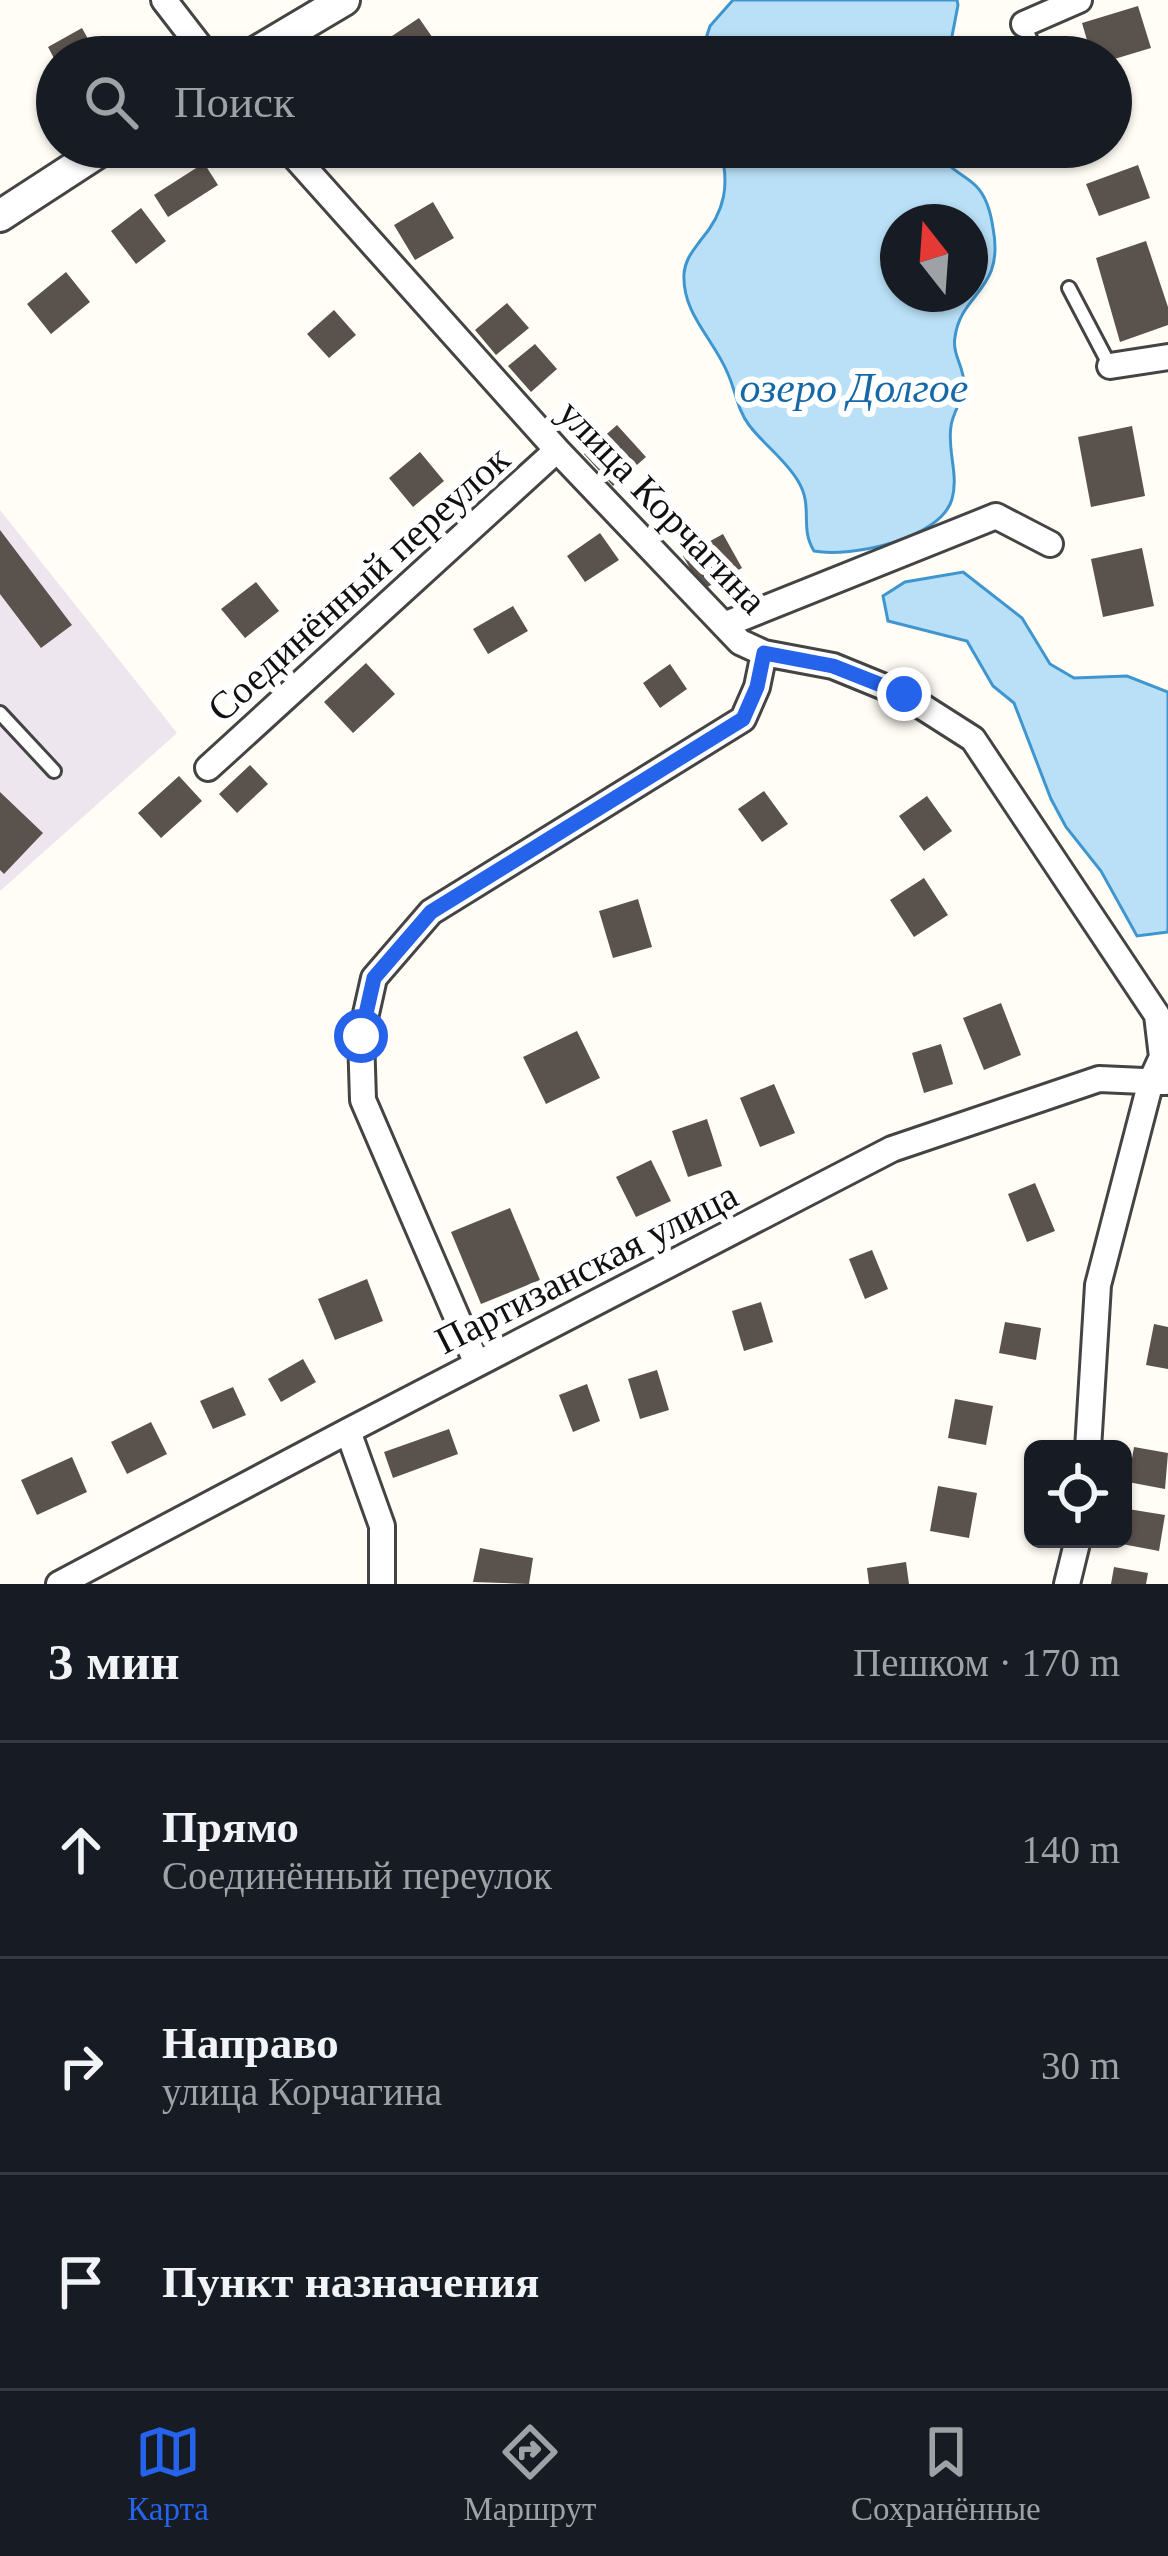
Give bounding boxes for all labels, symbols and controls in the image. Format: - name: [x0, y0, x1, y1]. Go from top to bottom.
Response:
- search box: [36, 36, 1132, 168]
- icon: search: [78, 69, 144, 135]
- text: Поиск: [174, 77, 295, 127]
- north arrow: [880, 204, 988, 312]
- water label: озеро Долгое: [740, 365, 969, 411]
- street label: улица Корчагина: [549, 391, 775, 623]
- street label: Соединённый переулок: [199, 437, 518, 731]
- route end: [877, 667, 931, 721]
- route start: [334, 1009, 388, 1063]
- street label: Партизанская улица: [428, 1173, 745, 1363]
- map controls: [1024, 1440, 1132, 1548]
- button: locate: [1024, 1440, 1132, 1548]
- text: 3 мин: [48, 1634, 180, 1690]
- text: Пешком · 170 m: [853, 1641, 1120, 1684]
- text: Прямо: [162, 1802, 299, 1852]
- icon: ahead: [48, 1817, 114, 1883]
- text: 140 m: [1021, 1828, 1120, 1871]
- text: Соединённый переулок: [162, 1854, 552, 1897]
- text: Направо: [162, 2018, 339, 2068]
- icon: right: [48, 2033, 114, 2099]
- text: 30 m: [1041, 2044, 1120, 2087]
- text: улица Корчагина: [162, 2070, 442, 2113]
- icon: arrive: [48, 2249, 114, 2315]
- text: Пункт назначения: [162, 2257, 539, 2307]
- tab: Карта: [127, 2419, 209, 2528]
- tab: Маршрут: [464, 2419, 596, 2528]
- tab: Сохранённые: [851, 2419, 1041, 2528]

